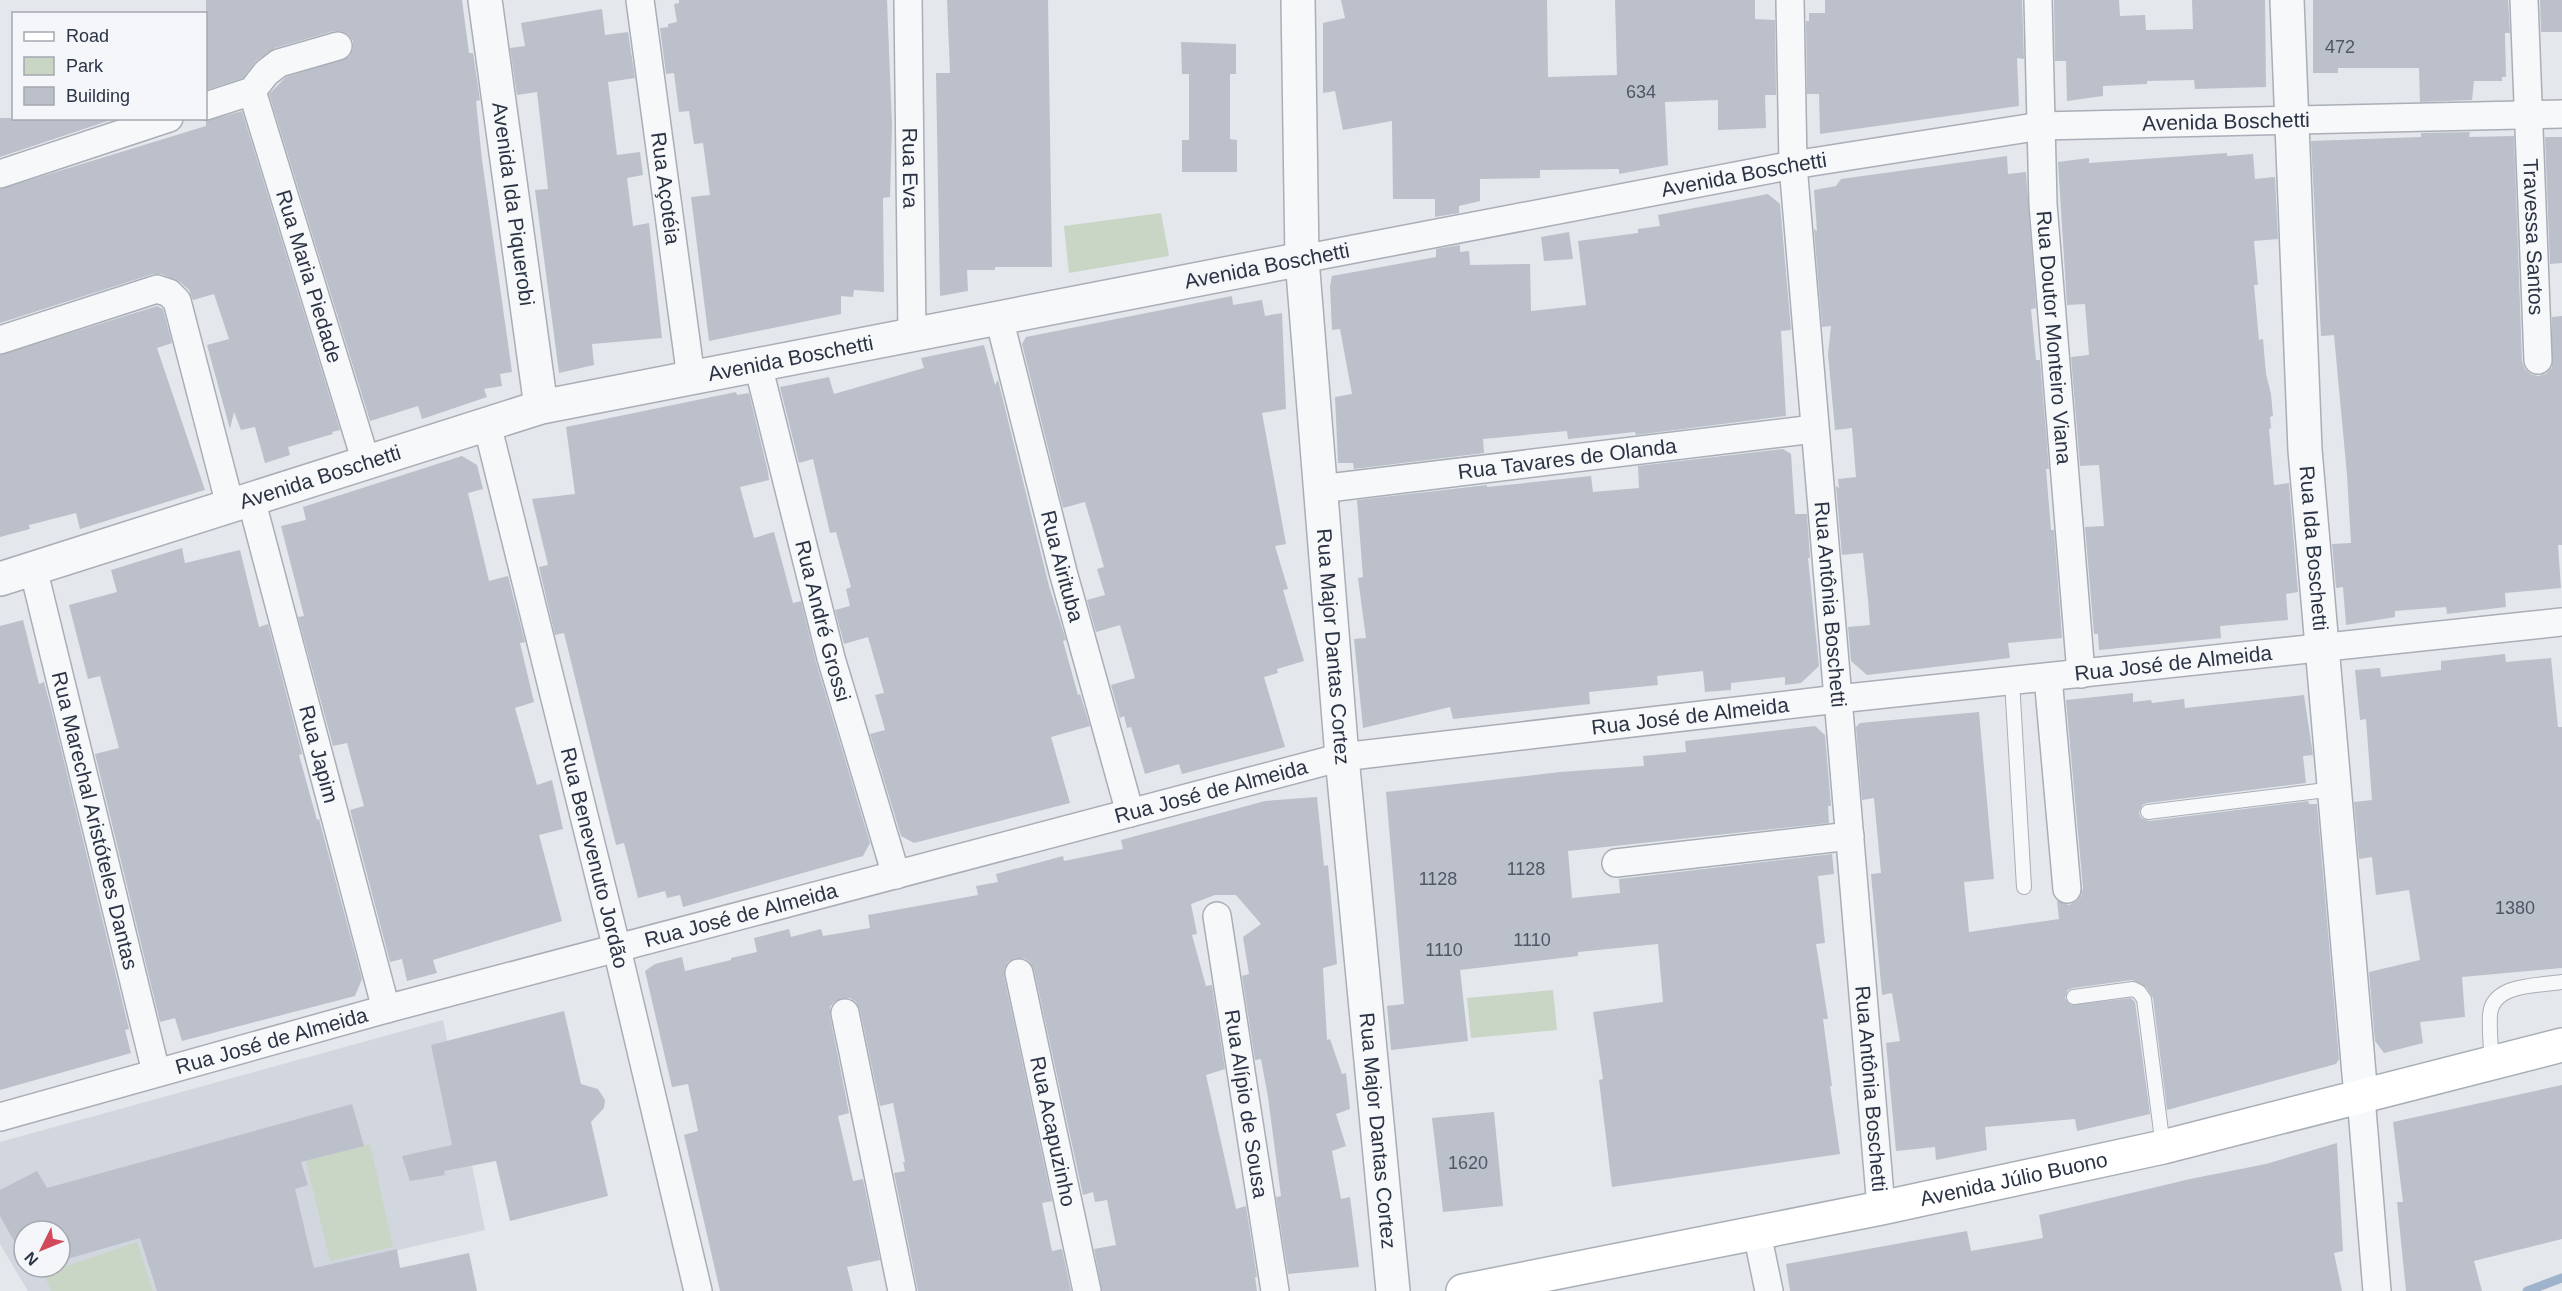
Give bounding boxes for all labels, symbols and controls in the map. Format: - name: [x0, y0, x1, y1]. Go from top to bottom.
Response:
- legend: [12, 12, 207, 120]
- text: Road: [66, 26, 109, 46]
- house number: 472: [2325, 37, 2355, 57]
- text: Park: [66, 56, 104, 76]
- house number: 634: [1626, 82, 1656, 102]
- text: Building: [66, 86, 130, 106]
- street label: Avenida Ida Piquerobi: [488, 101, 539, 307]
- street label: Avenida Boschetti: [2142, 108, 2310, 135]
- street label: Rua Eva: [899, 128, 922, 209]
- street label: Rua Açotéia: [647, 131, 685, 246]
- street label: Avenida Boschetti: [1659, 148, 1828, 201]
- street label: Travessa Santos: [2519, 158, 2548, 316]
- street label: Rua Maria Piedade: [272, 187, 347, 366]
- street label: Rua Doutor Monteiro Viana: [2033, 210, 2076, 465]
- street label: Avenida Boschetti: [1182, 238, 1351, 293]
- street label: Avenida Boschetti: [706, 331, 875, 385]
- street label: Rua Tavares de Olanda: [1456, 434, 1678, 483]
- street label: Avenida Boschetti: [237, 440, 404, 513]
- street label: Rua Ida Boschetti: [2295, 465, 2333, 632]
- street label: Rua Antônia Boschetti: [1810, 500, 1851, 708]
- street label: Rua Airituba: [1037, 508, 1088, 625]
- street label: Rua Major Dantas Cortez: [1313, 528, 1355, 766]
- street label: Rua André Grossi: [791, 538, 855, 704]
- street label: Rua José de Almeida: [2073, 641, 2273, 685]
- street label: Rua Marechal Aristóteles Dantas: [48, 669, 143, 972]
- street label: Rua José de Almeida: [1590, 693, 1790, 739]
- street label: Rua Japim: [295, 703, 343, 806]
- street label: Rua Benevenuto Jordão: [557, 745, 633, 970]
- street label: Rua José de Almeida: [1112, 755, 1310, 827]
- house number: 1128: [1507, 859, 1545, 879]
- house number: 1128: [1419, 869, 1457, 889]
- street label: Rua José de Almeida: [642, 878, 840, 951]
- house number: 1380: [2495, 898, 2535, 918]
- house number: 1110: [1513, 930, 1551, 950]
- house number: 1110: [1425, 940, 1463, 960]
- street label: Rua Antônia Boschetti: [1851, 985, 1892, 1193]
- street label: Rua José de Almeida: [173, 1003, 370, 1078]
- street label: Rua Alípio de Sousa: [1221, 1008, 1273, 1200]
- street label: Rua Major Dantas Cortez: [1355, 1012, 1401, 1250]
- street label: Rua Acapuzinho: [1026, 1054, 1081, 1209]
- street label: Avenida Júlio Buono: [1918, 1147, 2110, 1210]
- house number: 1620: [1448, 1153, 1488, 1173]
- north arrow: [12, 1219, 72, 1279]
- text: N: [21, 1249, 42, 1269]

